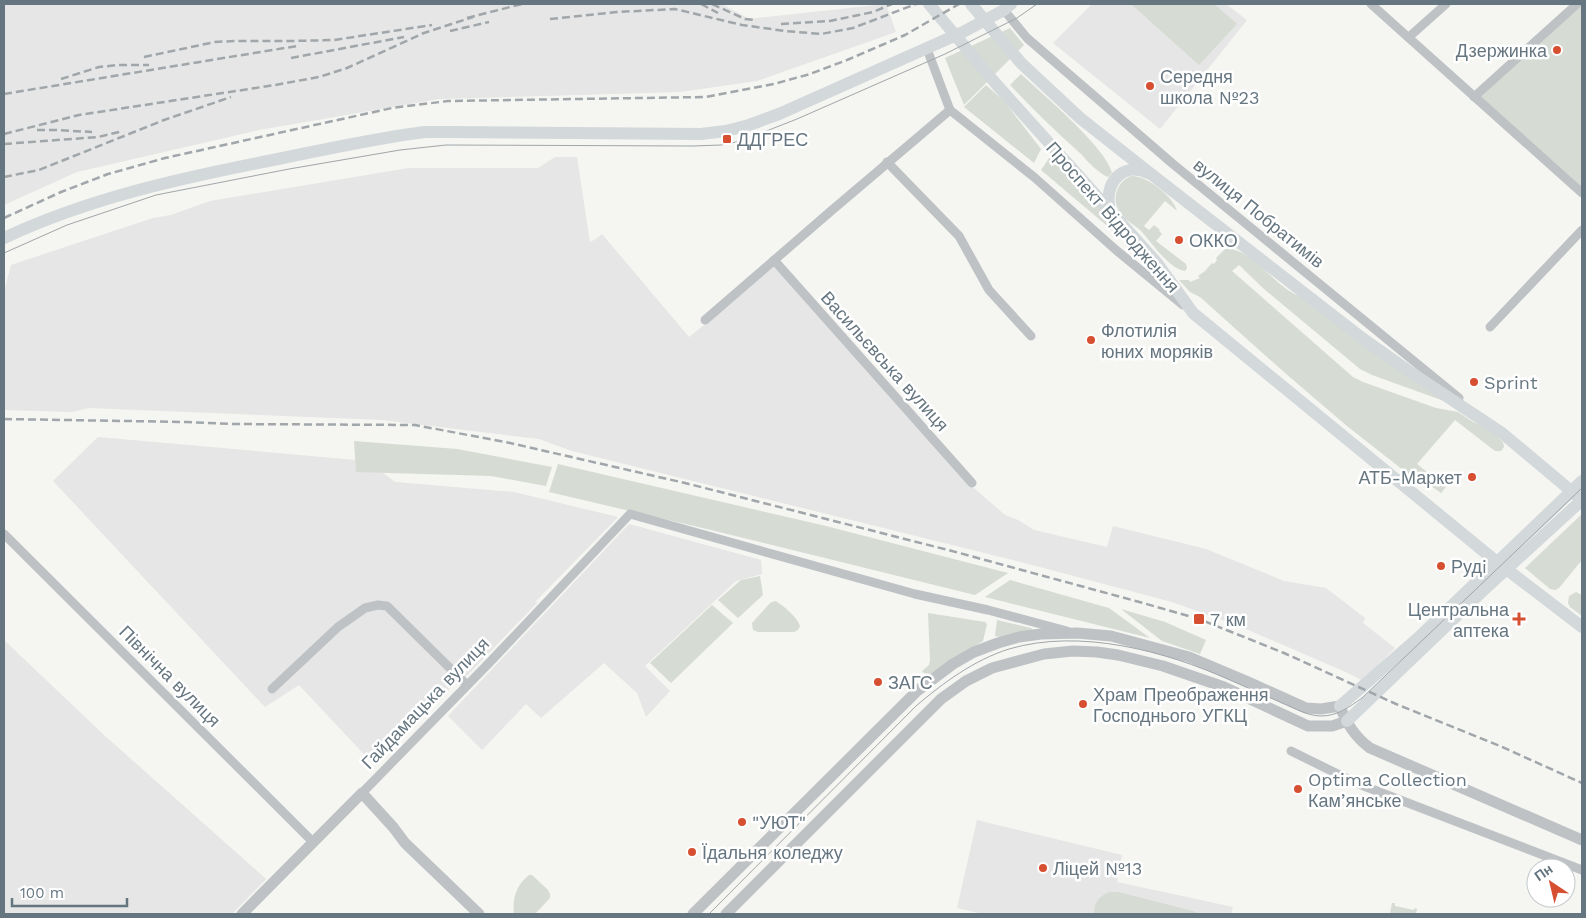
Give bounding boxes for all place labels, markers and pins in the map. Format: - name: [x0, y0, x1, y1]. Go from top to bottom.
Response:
- place label: Дзержинка: [1456, 40, 1548, 61]
- marker: Дзержинка: [1551, 44, 1563, 56]
- place label: Середня школа №23: [1160, 66, 1259, 108]
- marker: Середня школа №23: [1144, 80, 1156, 92]
- place label: ДДГРЕС: [737, 129, 808, 150]
- marker: ДДГРЕС: [721, 133, 733, 145]
- place label: ОККО: [1189, 230, 1238, 251]
- marker: ОККО: [1173, 234, 1185, 246]
- place label: Флотилія юних моряків: [1101, 320, 1213, 362]
- marker: Флотилія юних моряків: [1085, 334, 1097, 346]
- place label: Sprint: [1484, 372, 1538, 393]
- marker: Sprint: [1468, 376, 1480, 388]
- place label: АТБ-Маркет: [1358, 467, 1462, 488]
- marker: АТБ-Маркет: [1466, 471, 1478, 483]
- place label: Рудi: [1451, 556, 1487, 577]
- marker: Рудi: [1435, 560, 1447, 572]
- place label: Центральна аптека: [1408, 599, 1510, 641]
- place label: 7 км: [1210, 609, 1246, 630]
- marker: 7 км: [1192, 612, 1206, 626]
- marker: Центральна аптека: [1513, 613, 1525, 625]
- place label: ЗАГС: [888, 672, 933, 693]
- marker: ЗАГС: [872, 676, 884, 688]
- place label: Храм Преображення Господнього УГКЦ: [1093, 684, 1269, 726]
- marker: Храм Преображення Господнього УГКЦ: [1077, 698, 1089, 710]
- place label: Optima Collection Кам’янське: [1308, 769, 1467, 811]
- marker: Optima Collection Кам’янське: [1292, 783, 1304, 795]
- place label: "УЮТ": [752, 812, 806, 833]
- marker: "УЮТ": [736, 816, 748, 828]
- place label: Їдальня коледжу: [702, 842, 843, 863]
- marker: Їдальня коледжу: [686, 846, 698, 858]
- place label: Ліцей №13: [1053, 858, 1142, 879]
- marker: Ліцей №13: [1037, 862, 1049, 874]

